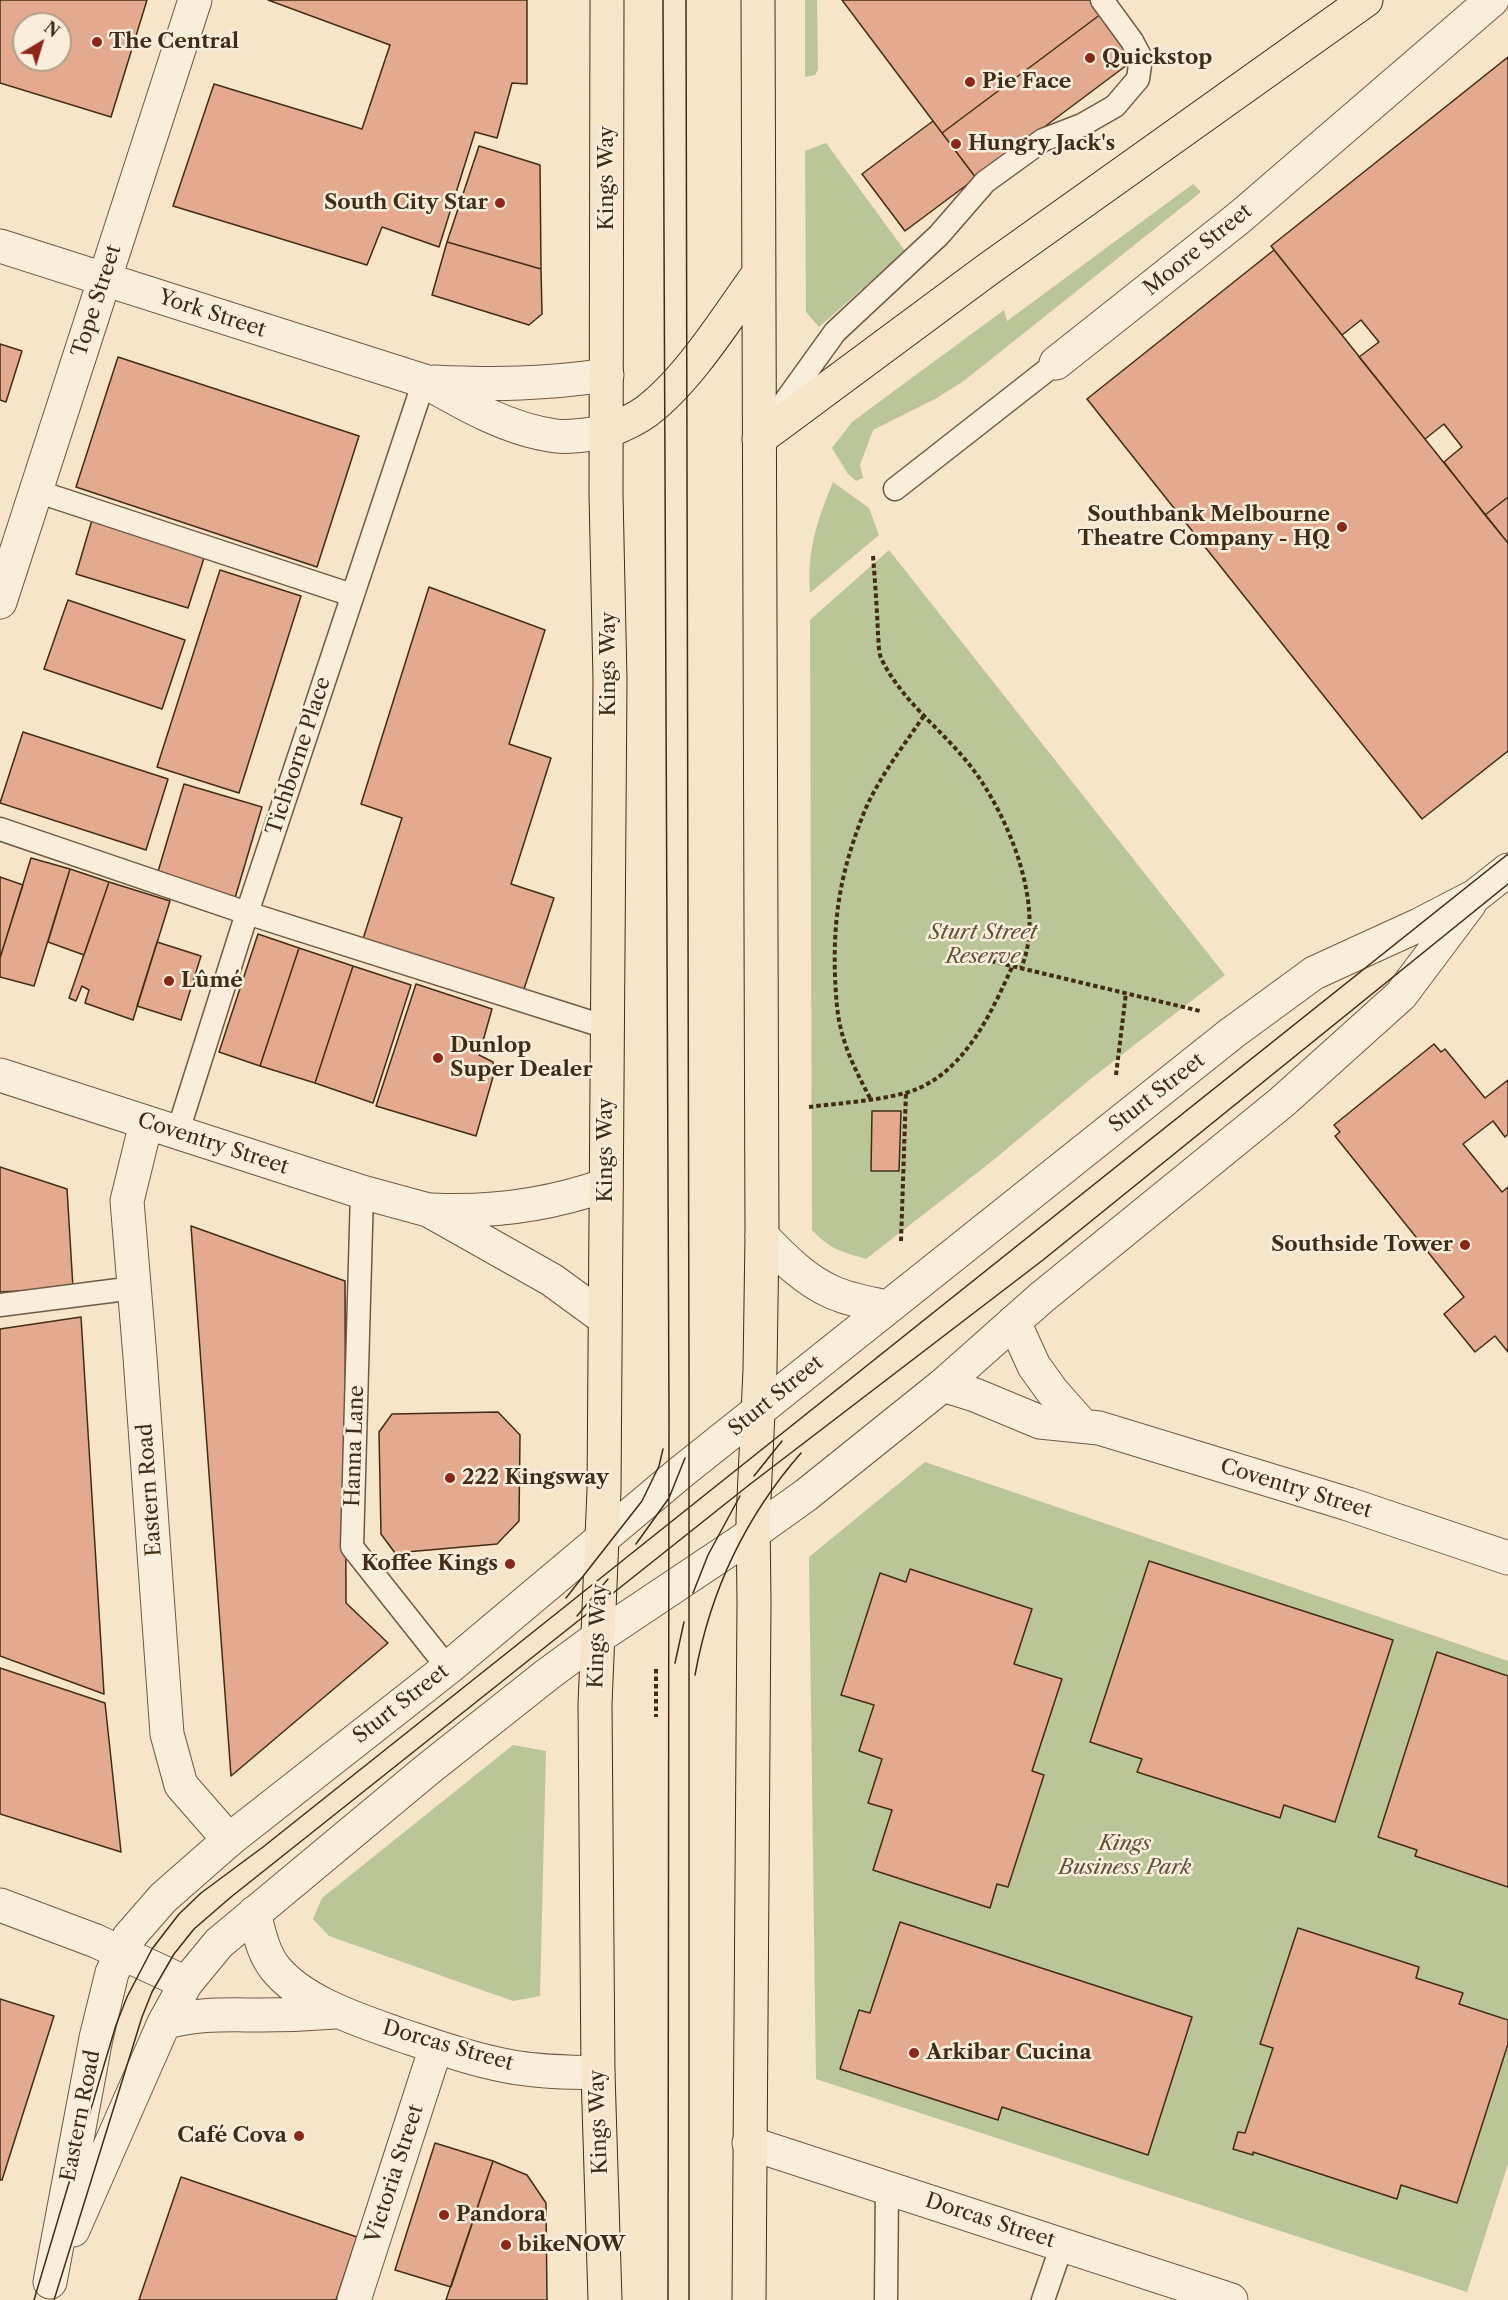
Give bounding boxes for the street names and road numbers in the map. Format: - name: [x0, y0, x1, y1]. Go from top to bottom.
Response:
- street label: Kings Way: [594, 125, 620, 231]
- street label: Moore Street: [1139, 199, 1257, 301]
- street label: Tope Street: [67, 242, 127, 360]
- street label: York Street: [155, 285, 269, 343]
- street label: Kings Way: [596, 611, 622, 717]
- street label: Tichborne Place: [262, 674, 336, 838]
- street label: Sturt Street: [1104, 1048, 1210, 1138]
- street label: Kings Way: [593, 1097, 619, 1203]
- street label: Coventry Street: [134, 1108, 292, 1180]
- street label: Sturt Street: [724, 1350, 828, 1442]
- street label: Hanna Lane: [340, 1385, 370, 1507]
- street label: Eastern Road: [133, 1423, 167, 1557]
- street label: Coventry Street: [1217, 1454, 1375, 1524]
- street label: Kings Way: [584, 1583, 612, 1689]
- street label: Sturt Street: [348, 1659, 454, 1749]
- street label: Dorcas Street: [380, 2015, 516, 2077]
- street label: Eastern Road: [56, 2048, 106, 2184]
- street label: Kings Way: [585, 2069, 613, 2175]
- street label: Victoria Street: [361, 2101, 429, 2247]
- street label: Dorcas Street: [922, 2188, 1058, 2254]

